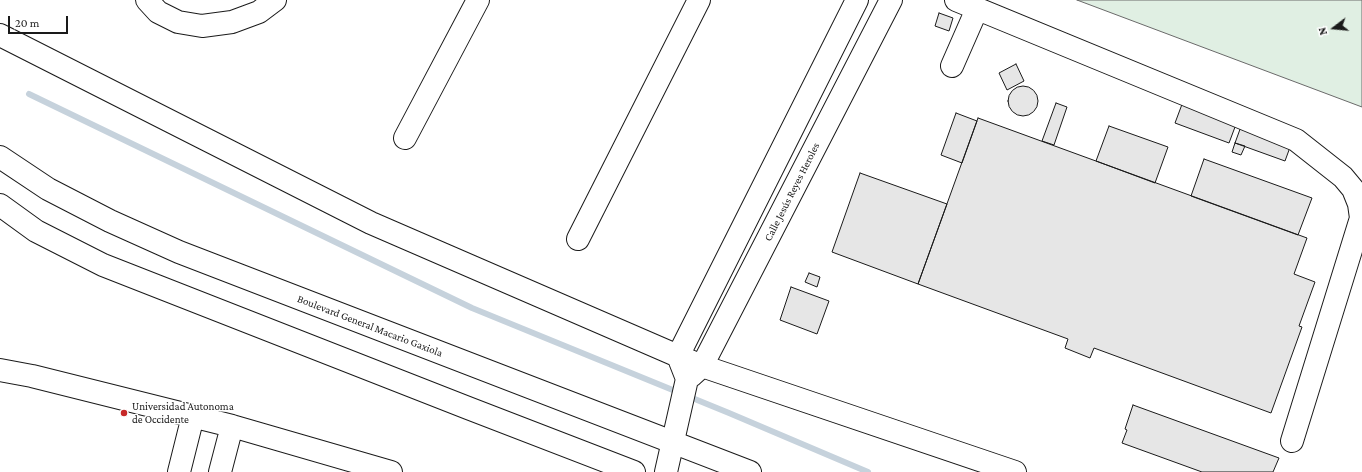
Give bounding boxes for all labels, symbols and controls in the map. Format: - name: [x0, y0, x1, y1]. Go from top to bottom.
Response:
- scale bar: [10, 8, 70, 34]
- north arrow: [1314, 8, 1354, 48]
- text: 20 m: [15, 16, 39, 30]
- text: N: [1316, 26, 1329, 37]
- street label: Calle Jesús Reyes Heroles: [761, 140, 823, 244]
- street label: Boulevard General Macario Gaxiola: [295, 292, 445, 360]
- place label: Universidad Autonoma de Occidente: [132, 400, 234, 426]
- marker: Universidad Autonoma de Occidente: [119, 408, 129, 418]

